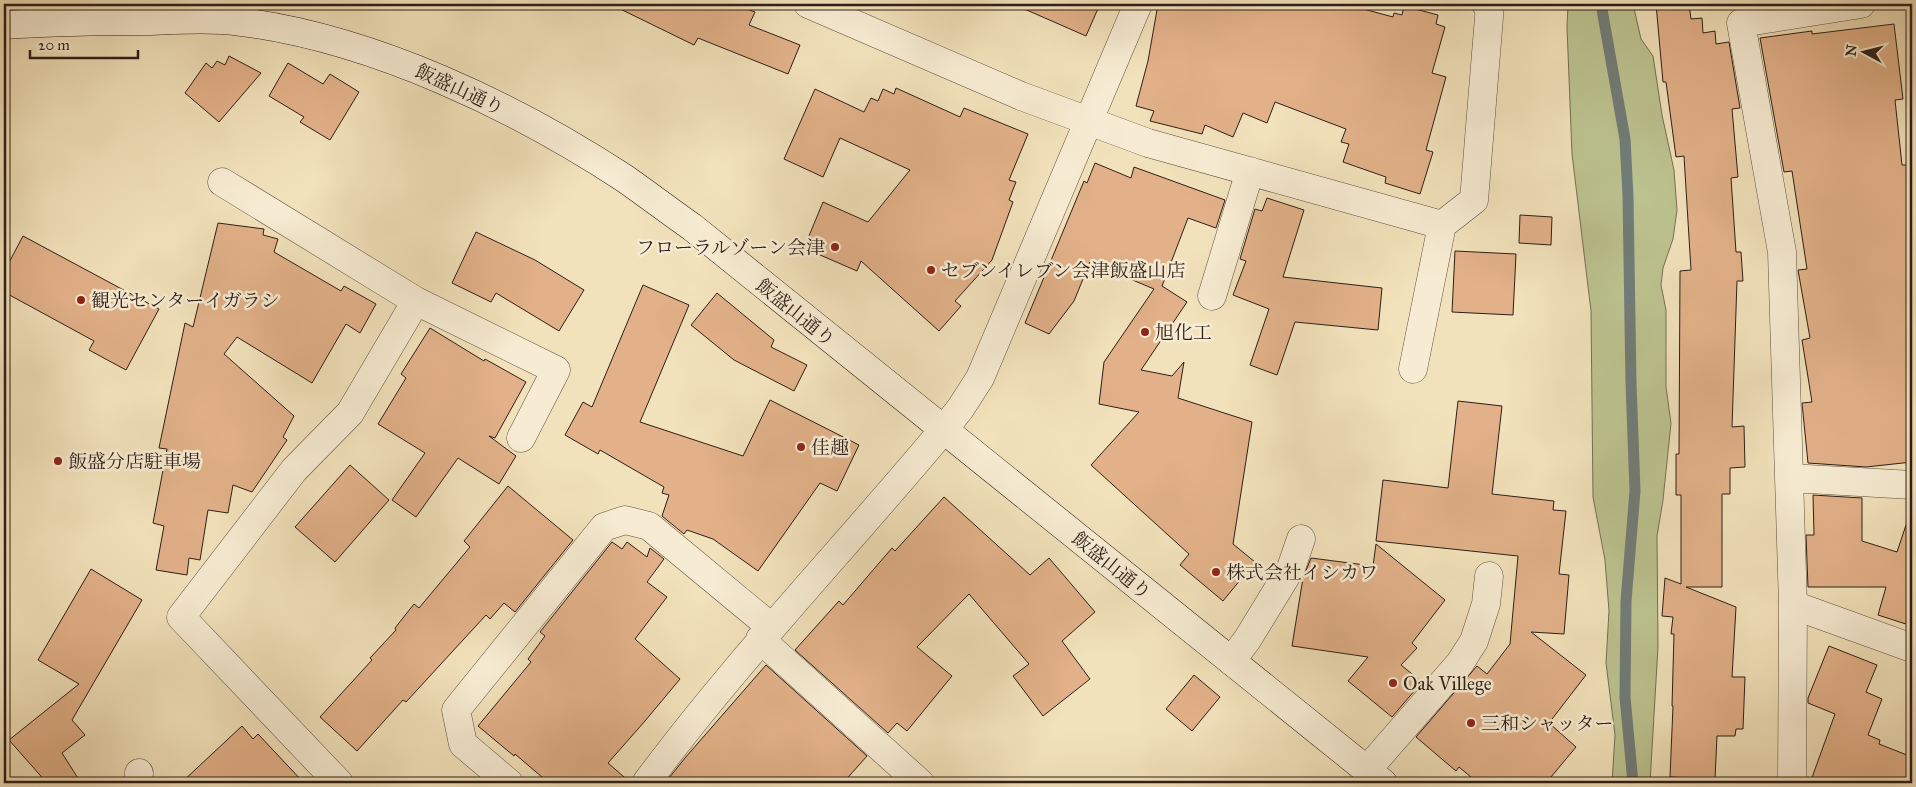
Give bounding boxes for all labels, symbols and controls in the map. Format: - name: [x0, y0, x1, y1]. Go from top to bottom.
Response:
- scale bar: [30, 28, 138, 60]
- north arrow: [1838, 28, 1888, 78]
- text: 20 m: [38, 36, 70, 54]
- text: N: [1842, 43, 1861, 57]
- street label: 飯盛山通り: [412, 59, 508, 120]
- place label: フローラルゾーン会津: [636, 236, 825, 259]
- marker: フローラルゾーン会津: [829, 241, 841, 253]
- place label: セブンイレブン会津飯盛山店: [941, 259, 1186, 282]
- marker: セブンイレブン会津飯盛山店: [925, 264, 937, 276]
- street label: 飯盛山通り: [752, 274, 840, 351]
- place label: 観光センターイガラシ: [91, 289, 280, 312]
- marker: 観光センターイガラシ: [75, 294, 87, 306]
- place label: 旭化工: [1155, 321, 1212, 344]
- marker: 旭化工: [1139, 326, 1151, 338]
- place label: 佳趣: [811, 436, 849, 459]
- marker: 佳趣: [795, 441, 807, 453]
- place label: 飯盛分店駐車場: [68, 450, 201, 473]
- marker: 飯盛分店駐車場: [52, 455, 64, 467]
- street label: 飯盛山通り: [1068, 527, 1156, 604]
- place label: 株式会社イシカワ: [1226, 561, 1378, 584]
- marker: 株式会社イシカワ: [1210, 566, 1222, 578]
- place label: Oak Villege: [1403, 672, 1492, 696]
- marker: Oak Villege: [1387, 677, 1399, 689]
- place label: 三和シャッター: [1481, 712, 1614, 735]
- marker: 三和シャッター: [1465, 717, 1477, 729]

